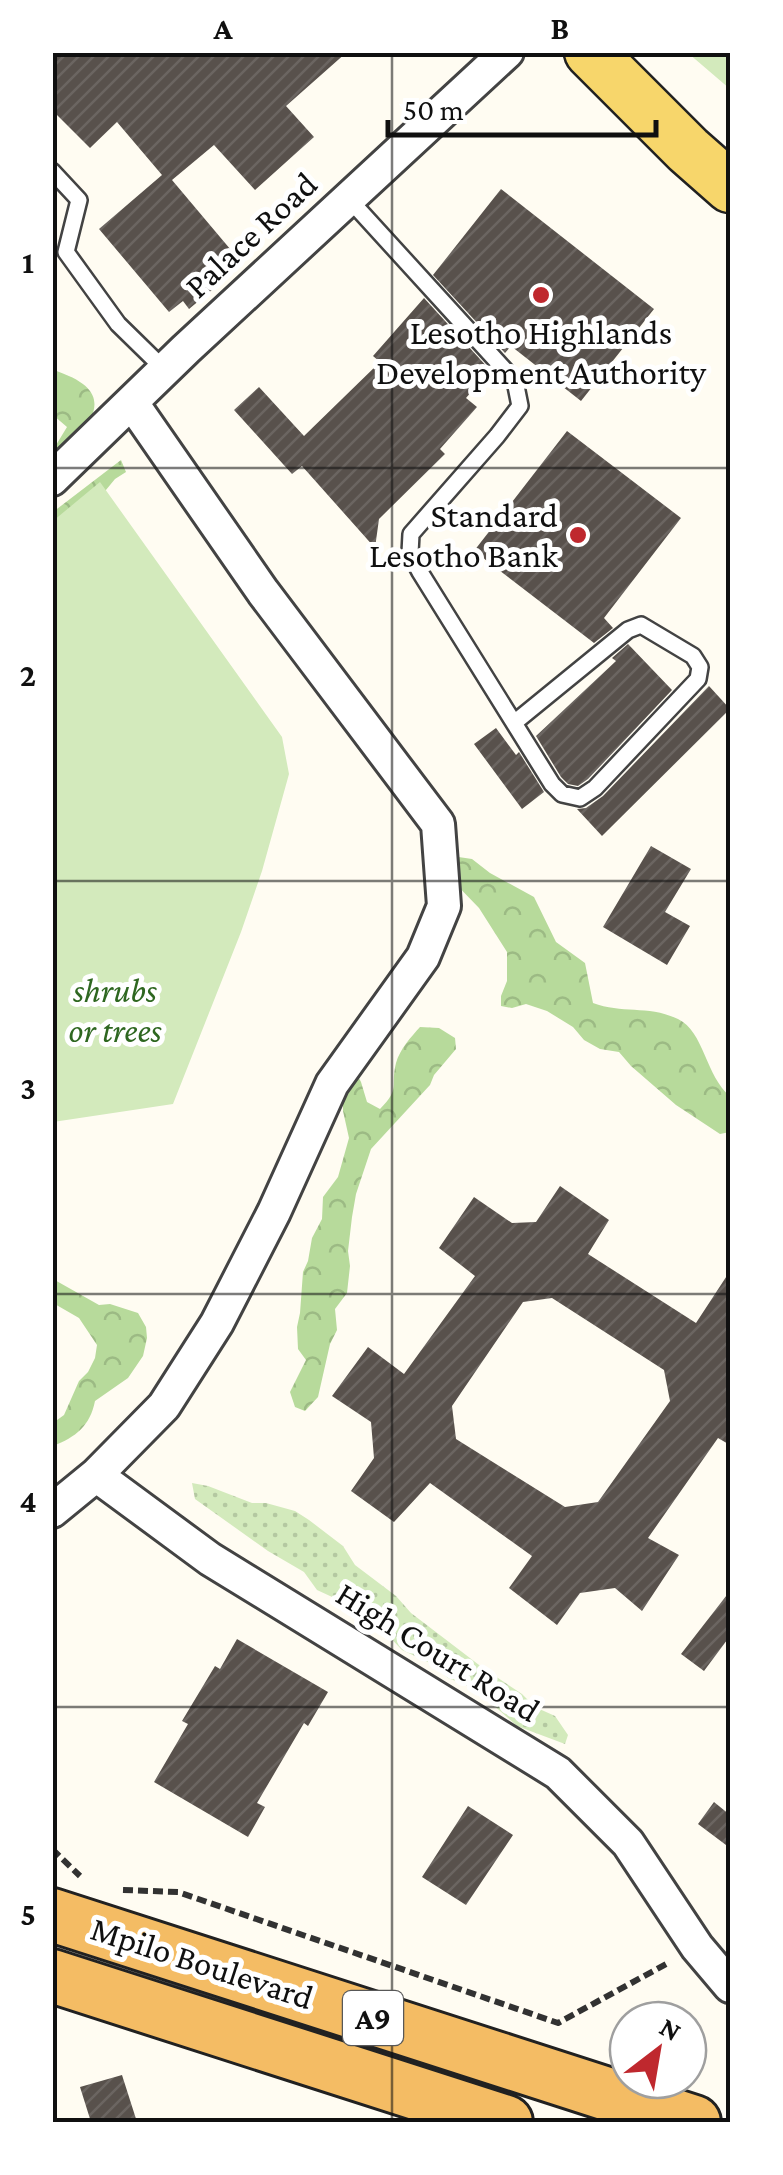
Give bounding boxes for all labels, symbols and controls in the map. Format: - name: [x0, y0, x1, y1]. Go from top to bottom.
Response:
- text: A: [212, 10, 233, 46]
- text: B: [551, 10, 569, 46]
- scale bar: [388, 75, 656, 137]
- text: 50 m: [403, 93, 464, 126]
- street label: Palace Road: [177, 164, 325, 306]
- text: 1: [22, 244, 34, 280]
- marker: Lesotho Highlands Development Authority: [530, 284, 552, 306]
- place label: Lesotho Highlands Development Authority: [376, 313, 707, 392]
- place label: Standard Lesotho Bank: [369, 496, 558, 575]
- marker: Standard Lesotho Bank: [567, 524, 589, 546]
- text: 2: [20, 657, 36, 693]
- park label: shrubs or trees: [69, 971, 162, 1050]
- text: 3: [20, 1070, 36, 1106]
- text: 4: [19, 1483, 37, 1519]
- street label: High Court Road: [329, 1574, 547, 1730]
- text: 5: [20, 1896, 36, 1932]
- street label: Mpilo Boulevard: [86, 1909, 318, 2017]
- road number: A9: [343, 1991, 403, 2045]
- north arrow: [608, 2000, 708, 2100]
- text: N: [654, 2011, 687, 2047]

